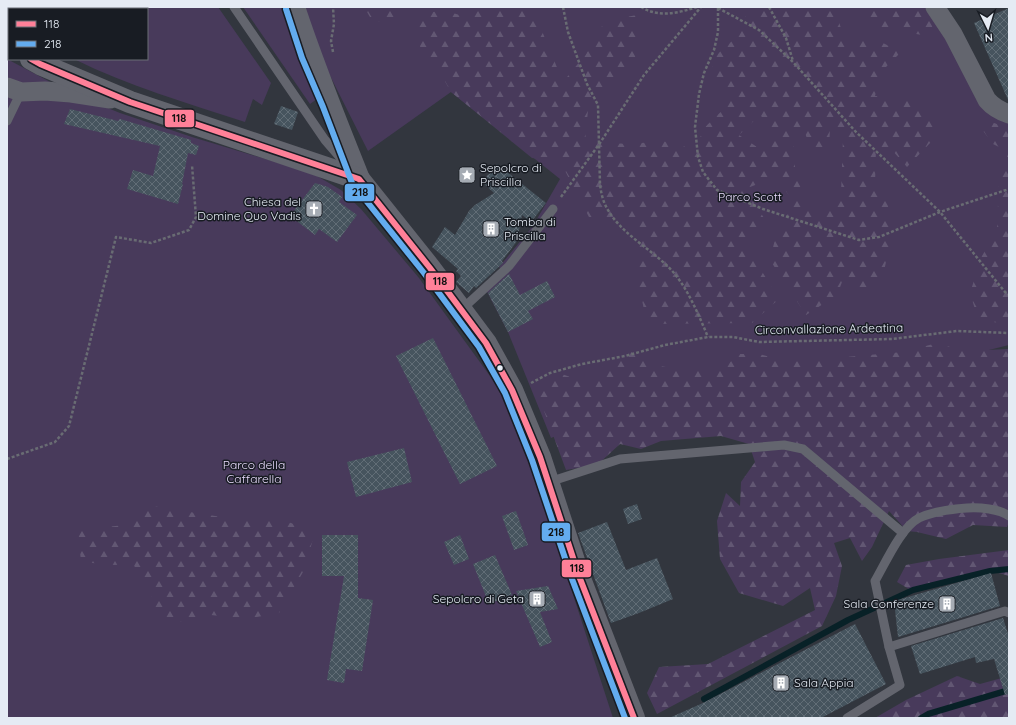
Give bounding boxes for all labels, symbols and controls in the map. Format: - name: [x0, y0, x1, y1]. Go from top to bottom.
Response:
- legend: [8, 8, 148, 60]
- north arrow: [968, 8, 1008, 48]
- text: 118: [44, 16, 59, 31]
- text: N: [984, 31, 994, 45]
- text: 218: [44, 36, 62, 51]
- line badge: 118: [164, 109, 195, 128]
- text: 118: [172, 111, 186, 125]
- place label: Sepolcro di Priscilla: [480, 160, 542, 189]
- place icon: Sepolcro di Priscilla: [457, 165, 477, 185]
- line badge: 218: [344, 183, 375, 202]
- text: 218: [352, 185, 368, 199]
- park label: Parco Scott: [718, 189, 782, 204]
- place label: Chiesa del Domine Quo Vadis: [197, 194, 301, 223]
- church icon: Chiesa del Domine Quo Vadis: [304, 199, 324, 219]
- place label: Tomba di Priscilla: [504, 214, 556, 243]
- building icon: Tomba di Priscilla: [481, 219, 501, 239]
- line badge: 118: [425, 272, 455, 291]
- text: 118: [433, 274, 447, 288]
- street label: Circonvallazione Ardeatina: [755, 320, 903, 337]
- unlabelled marker: [495, 363, 505, 373]
- park label: Parco della Caffarella: [223, 457, 285, 486]
- line badge: 218: [541, 522, 571, 542]
- text: 218: [548, 525, 564, 539]
- line badge: 118: [561, 559, 592, 578]
- text: 118: [570, 561, 584, 575]
- building icon: Sepolcro di Geta: [527, 589, 547, 609]
- place label: Sepolcro di Geta: [433, 591, 524, 606]
- building icon: Sala Conferenze: [937, 594, 957, 614]
- place label: Sala Conferenze: [844, 596, 934, 611]
- building icon: Sala Appia: [771, 673, 791, 693]
- place label: Sala Appia: [794, 675, 853, 690]

